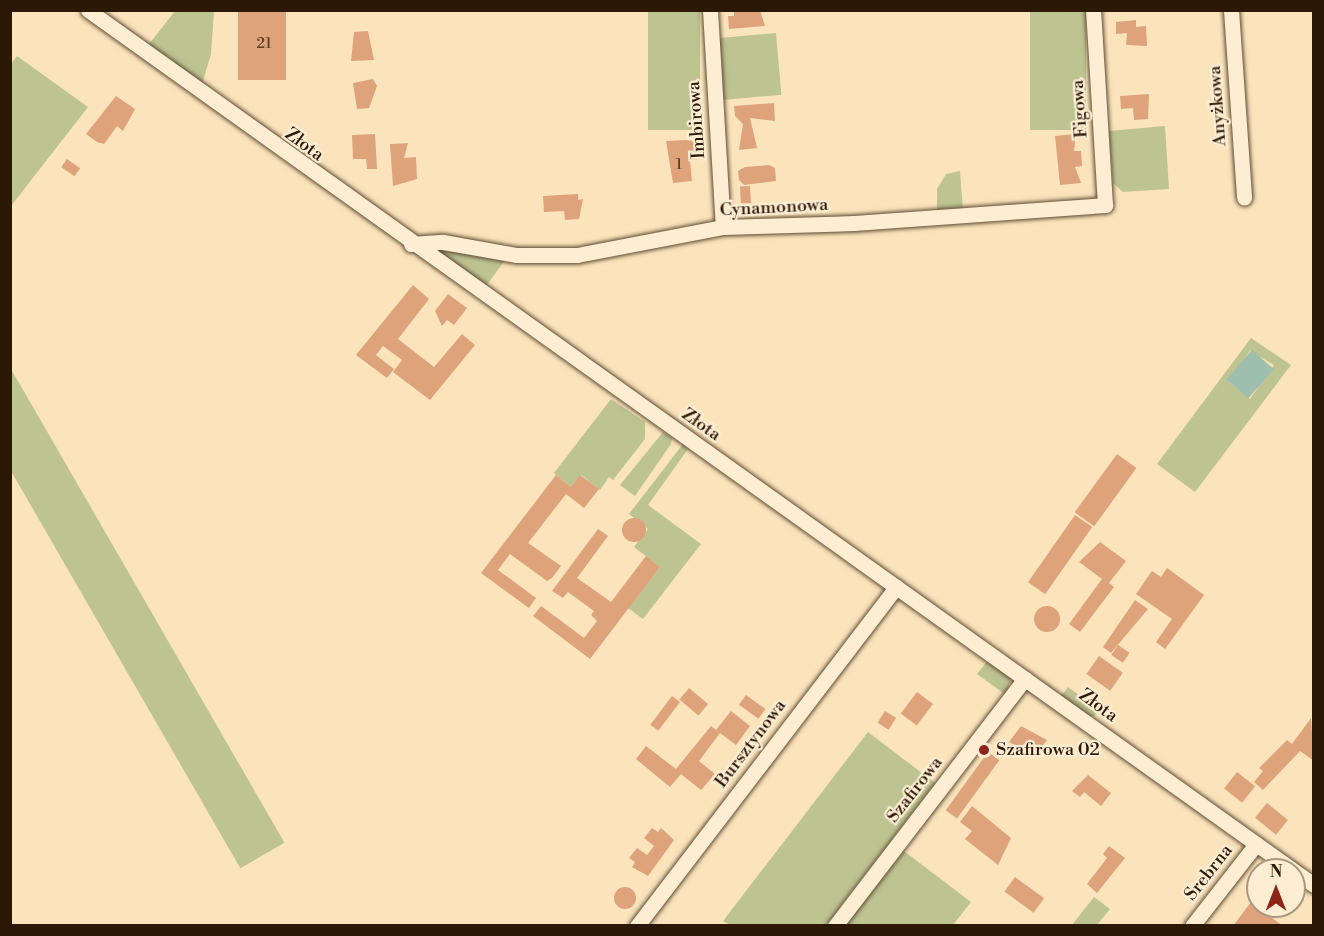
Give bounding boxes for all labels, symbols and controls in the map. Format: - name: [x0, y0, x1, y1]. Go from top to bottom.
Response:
- house number: 21: [256, 35, 272, 53]
- street label: Anyżkowa: [1204, 65, 1232, 147]
- street label: Figowa: [1067, 79, 1093, 139]
- street label: Imbirowa: [684, 80, 710, 160]
- street label: Złota: [280, 124, 328, 166]
- house number: 1: [676, 156, 682, 174]
- street label: Cynamonowa: [719, 194, 829, 222]
- street label: Złota: [677, 404, 725, 446]
- street label: Złota: [1074, 685, 1122, 727]
- street label: Bursztynowa: [711, 696, 791, 792]
- place label: Szafirowa 02: [996, 739, 1100, 761]
- marker: Szafirowa 02: [977, 743, 991, 757]
- street label: Szafirowa: [882, 753, 948, 827]
- street label: Srebrna: [1180, 841, 1238, 905]
- north arrow: [1246, 858, 1306, 918]
- text: N: [1270, 862, 1282, 882]

